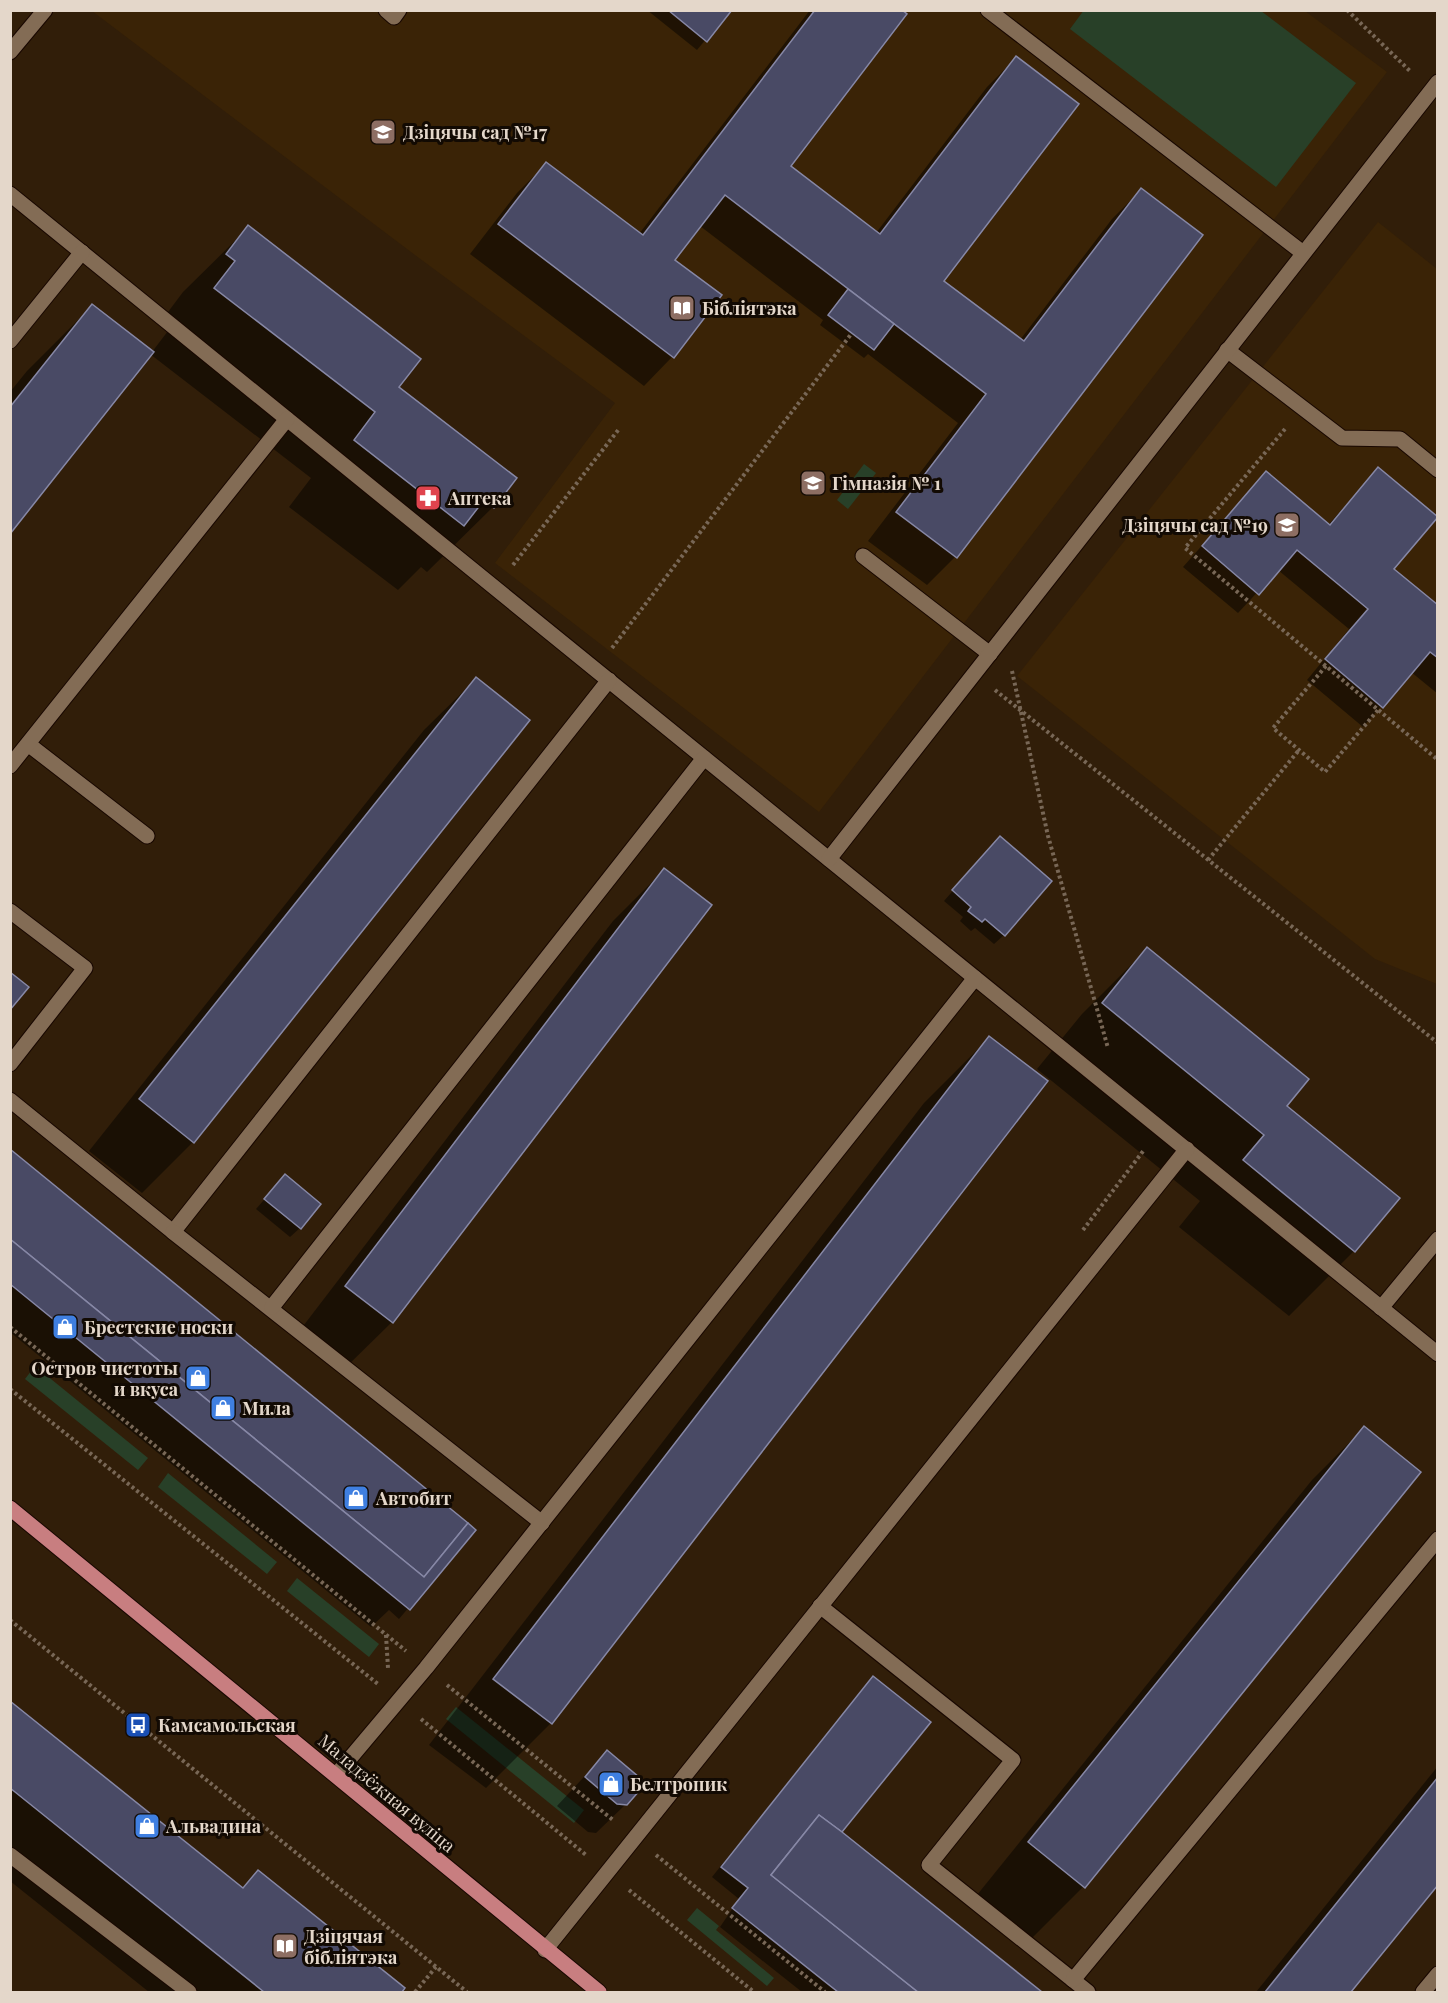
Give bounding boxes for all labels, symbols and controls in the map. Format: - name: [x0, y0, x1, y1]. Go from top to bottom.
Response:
- school or university icon: Дзіцячы сад №17: [368, 117, 398, 147]
- place label: Дзіцячы сад №17: [403, 120, 548, 144]
- library icon: Бібліятэка: [667, 293, 697, 323]
- place label: Бібліятэка: [702, 296, 797, 320]
- school or university icon: Гімназія № 1: [798, 468, 828, 498]
- place label: Гімназія № 1: [832, 471, 941, 495]
- pharmacy icon: Аптека: [413, 483, 443, 513]
- place label: Аптека: [447, 486, 512, 510]
- school or university icon: Дзіцячы сад №19: [1272, 510, 1302, 540]
- place label: Дзіцячы сад №19: [1122, 513, 1268, 537]
- shop icon: Брестские носки: [50, 1312, 80, 1342]
- place label: Брестские носки: [84, 1315, 234, 1339]
- place label: Остров чистоты и вкуса: [31, 1356, 179, 1401]
- shop icon: Остров чистоты и вкуса: [183, 1363, 213, 1393]
- shop icon: Мила: [208, 1393, 238, 1423]
- place label: Мила: [242, 1396, 291, 1420]
- shop icon: Автобит: [341, 1483, 371, 1513]
- place label: Автобит: [375, 1486, 452, 1510]
- bus stop icon: Камсамольская: [123, 1710, 153, 1740]
- place label: Камсамольская: [158, 1713, 296, 1737]
- street label: Маладзёжная вуліца: [313, 1729, 461, 1857]
- shop icon: Белтропик: [596, 1769, 626, 1799]
- place label: Белтропик: [630, 1772, 727, 1796]
- shop icon: Альвадина: [132, 1811, 162, 1841]
- place label: Альвадина: [165, 1814, 262, 1838]
- place label: Дзіцячая бібліятэка: [304, 1924, 398, 1969]
- library icon: Дзіцячая бібліятэка: [270, 1931, 300, 1961]

